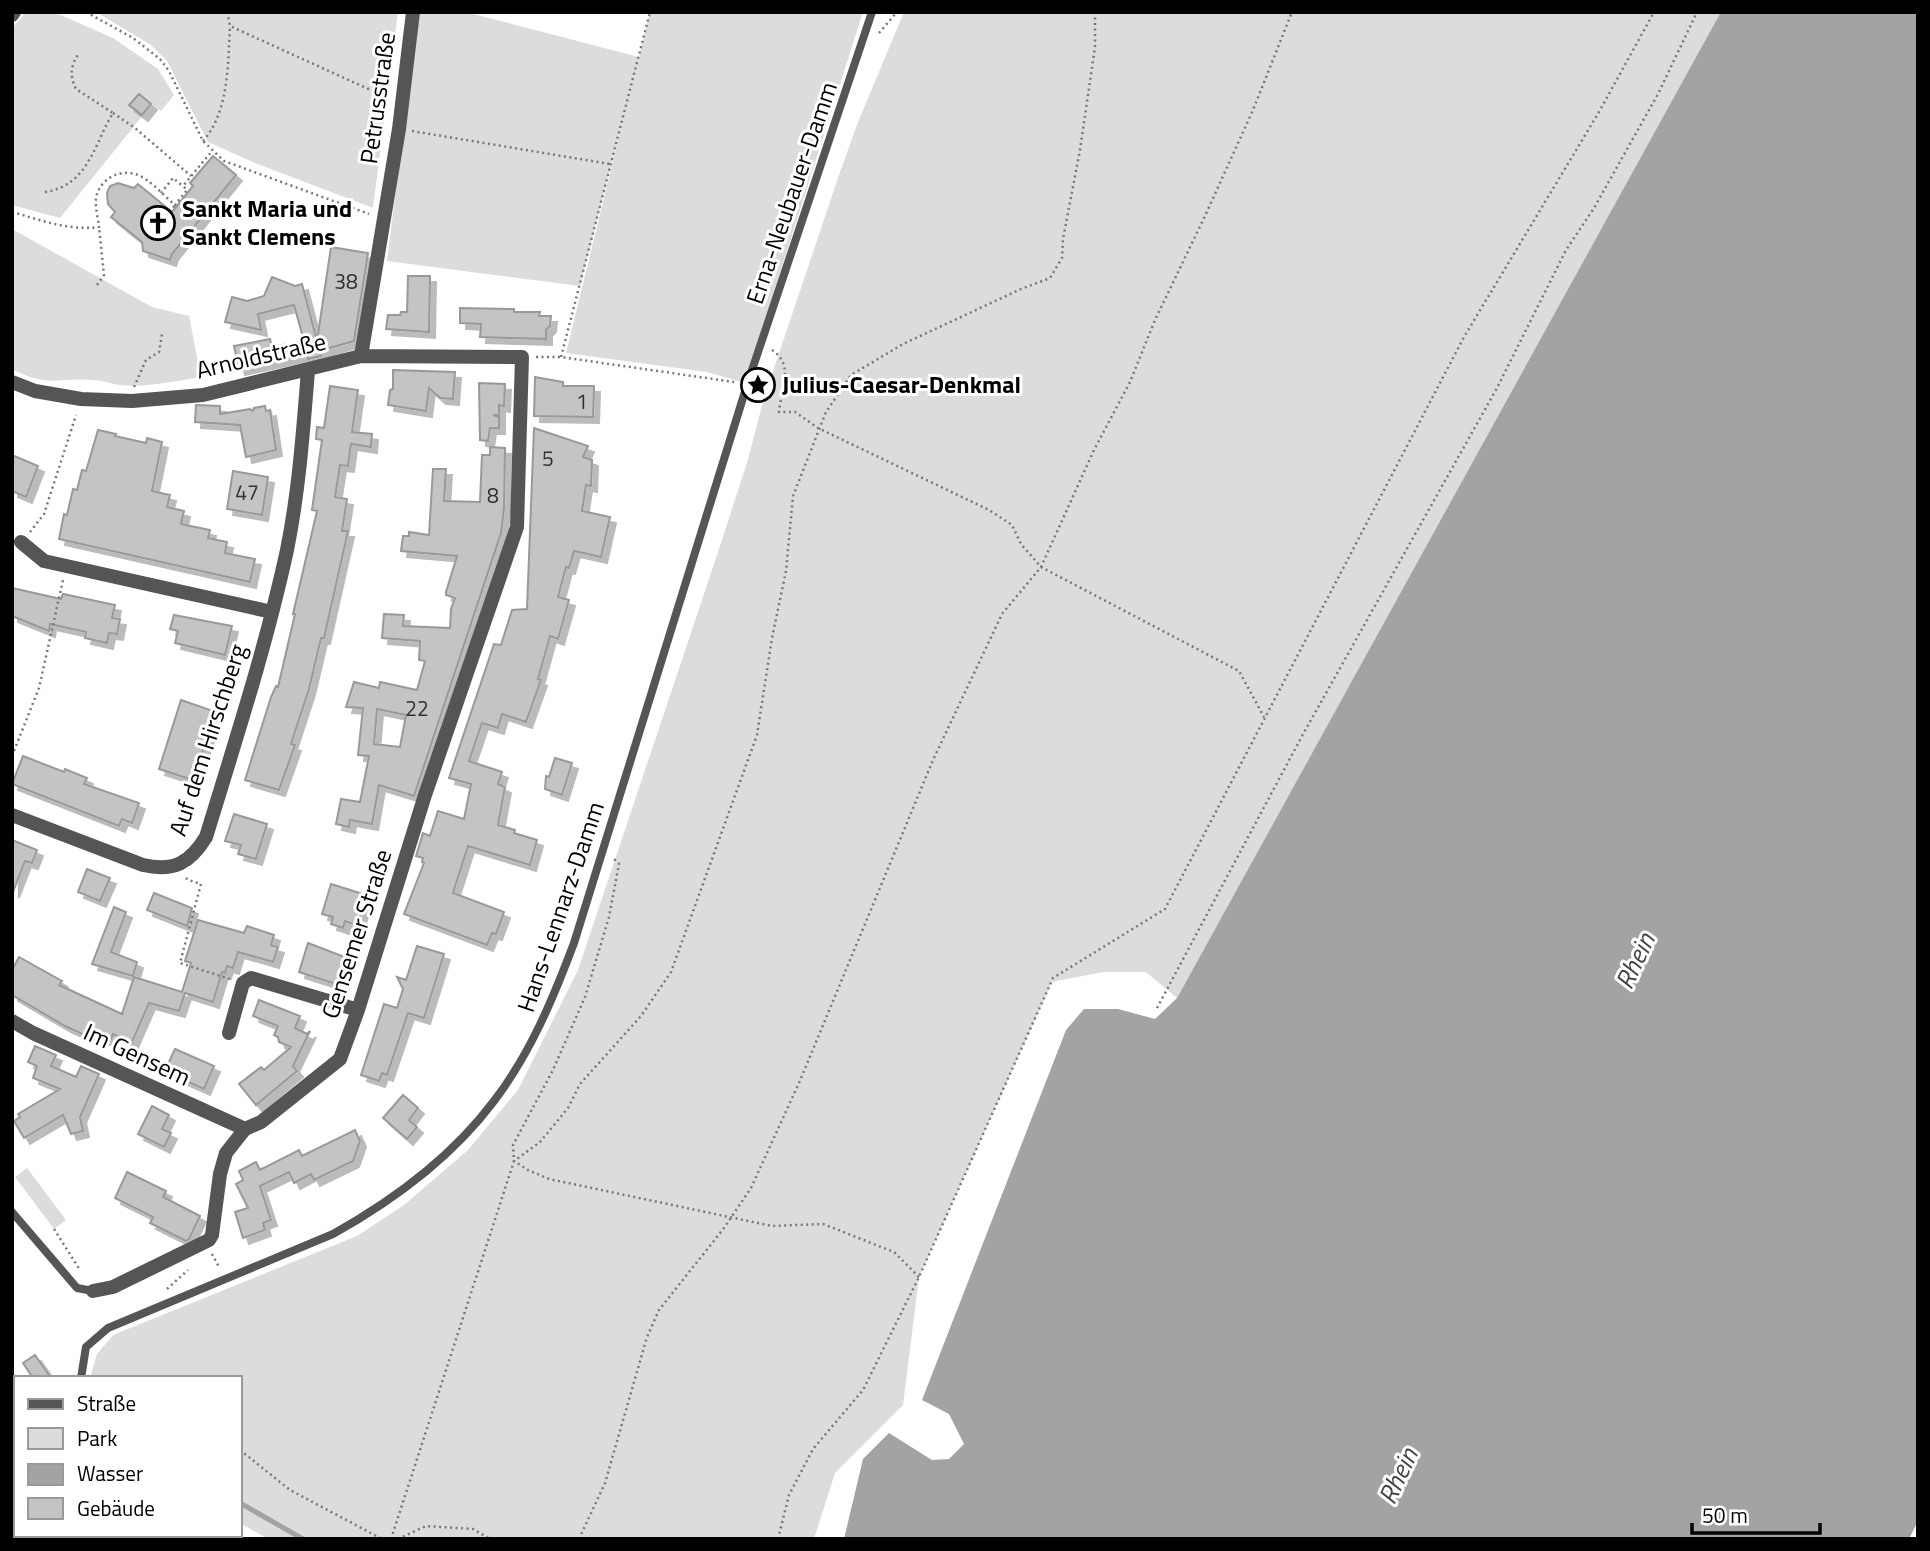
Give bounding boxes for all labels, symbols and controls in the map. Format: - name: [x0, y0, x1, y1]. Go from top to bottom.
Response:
- street label: Petrusstraße: [350, 30, 404, 166]
- street label: Erna-Neubauer-Damm: [736, 77, 846, 309]
- place label: Sankt Maria und Sankt Clemens: [182, 190, 352, 254]
- church icon: Sankt Maria und Sankt Clemens: [139, 204, 177, 242]
- house number: 38: [334, 265, 358, 297]
- street label: Arnoldstraße: [192, 323, 329, 387]
- place icon: Julius-Caesar-Denkmal: [739, 366, 777, 404]
- place label: Julius-Caesar-Denkmal: [782, 366, 1021, 402]
- house number: 1: [576, 385, 588, 417]
- house number: 5: [542, 442, 554, 474]
- house number: 47: [235, 476, 259, 508]
- house number: 8: [487, 479, 499, 511]
- street label: Auf dem Hirschberg: [159, 639, 255, 840]
- house number: 22: [405, 692, 429, 724]
- street label: Hans-Lennarz-Damm: [507, 797, 613, 1017]
- street label: Gensemer Straße: [312, 844, 400, 1023]
- water label: Rhein: [1605, 925, 1665, 995]
- street label: Im Gensem: [78, 1014, 197, 1095]
- legend: [14, 1376, 242, 1537]
- text: Straße: [77, 1387, 136, 1419]
- text: Park: [77, 1422, 117, 1454]
- water label: Rhein: [1368, 1440, 1428, 1510]
- text: Wasser: [77, 1457, 143, 1489]
- text: Gebäude: [77, 1492, 155, 1524]
- scale bar: [1692, 1492, 1820, 1536]
- text: 50 m: [1702, 1499, 1748, 1531]

